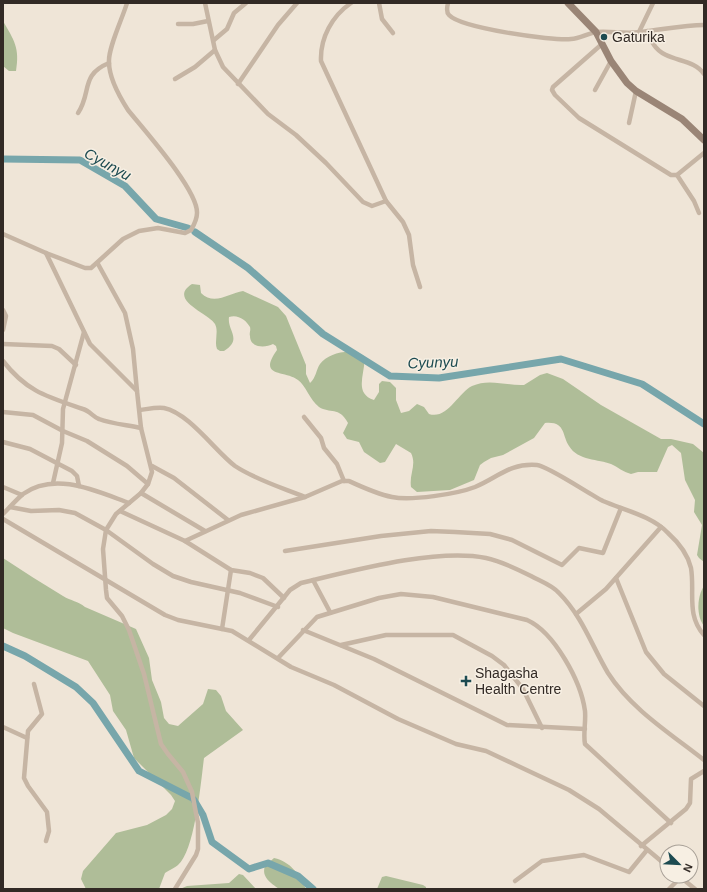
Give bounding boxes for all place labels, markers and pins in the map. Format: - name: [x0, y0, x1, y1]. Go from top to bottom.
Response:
- place label: Gaturika: [612, 29, 665, 45]
- marker: Gaturika: [599, 32, 609, 42]
- place label: Shagasha Health Centre: [475, 665, 562, 697]
- marker: Shagasha Health Centre: [460, 675, 472, 687]

